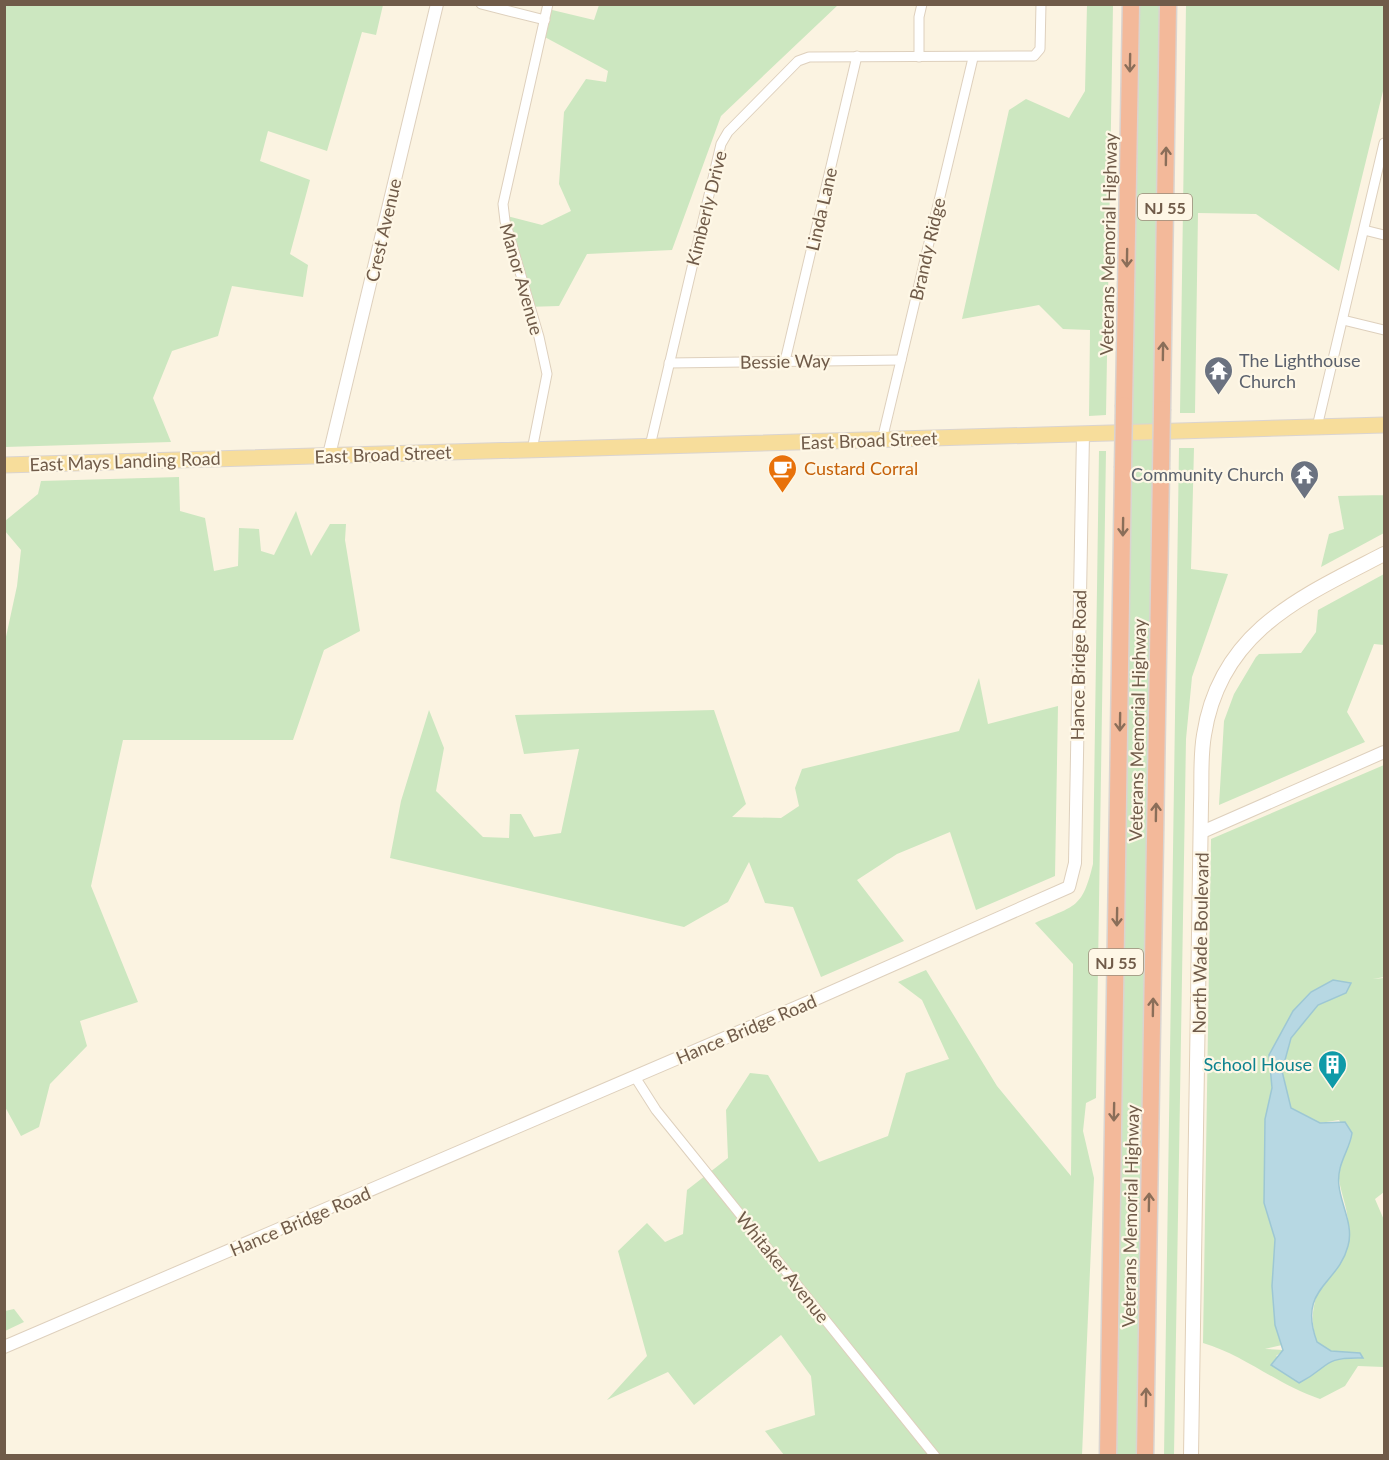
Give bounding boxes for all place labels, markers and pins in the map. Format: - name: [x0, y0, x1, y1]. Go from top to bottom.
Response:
- place label: The Lighthouse Church: [1239, 349, 1361, 392]
- temple icon: The Lighthouse Church: [1202, 354, 1234, 396]
- cafe icon: Custard Corral: [767, 452, 799, 494]
- place label: Custard Corral: [804, 457, 918, 479]
- temple icon: Community Church: [1289, 458, 1321, 500]
- place label: Community Church: [1131, 463, 1284, 485]
- building icon: School House: [1317, 1048, 1349, 1090]
- place label: School House: [1203, 1053, 1312, 1075]

